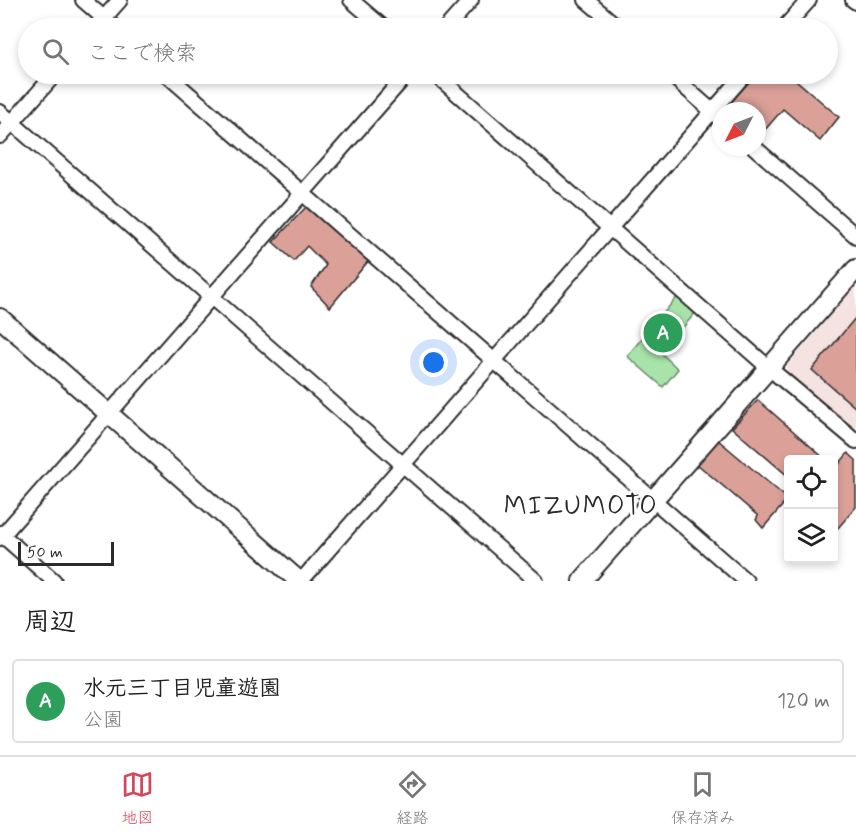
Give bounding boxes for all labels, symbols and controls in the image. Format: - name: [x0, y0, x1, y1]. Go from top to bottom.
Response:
- search box: [18, 18, 838, 84]
- icon: search: [39, 35, 72, 68]
- text: ここで検索: [87, 40, 197, 68]
- north arrow: [712, 102, 766, 156]
- pin: A: [644, 310, 682, 356]
- your location: [419, 348, 448, 377]
- map controls: [784, 455, 838, 563]
- button: locate: [784, 455, 838, 509]
- district label: MIZUMOTO: [504, 490, 658, 524]
- button: layers: [784, 509, 838, 563]
- scale bar: [18, 539, 114, 566]
- text: 50 m: [27, 542, 63, 563]
- text: 周辺: [24, 606, 76, 640]
- text: 水元三丁目児童遊園: [83, 675, 281, 703]
- text: A: [39, 688, 52, 715]
- text: 120 m: [777, 688, 830, 715]
- text: 公園: [83, 707, 123, 734]
- tab: 地図: [121, 768, 154, 829]
- tab: 経路: [396, 768, 429, 829]
- tab: 保存済み: [671, 768, 735, 829]

